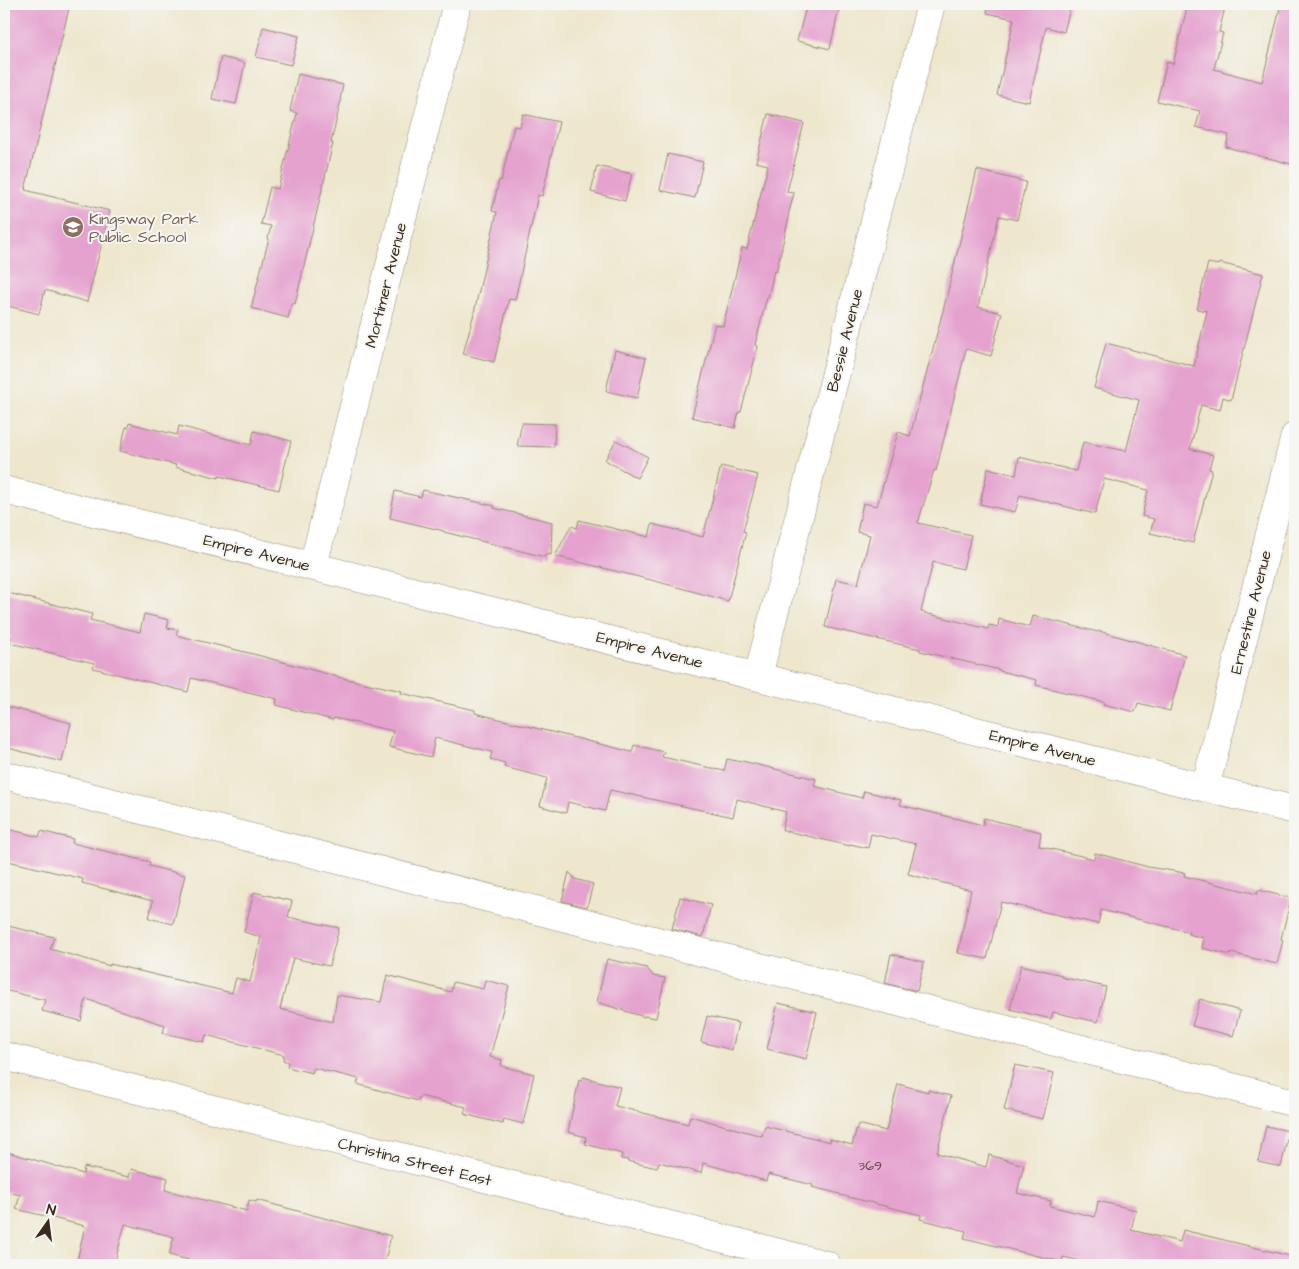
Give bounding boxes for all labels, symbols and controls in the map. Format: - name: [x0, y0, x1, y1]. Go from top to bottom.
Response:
- place label: Kingsway Park Public School: [89, 208, 199, 248]
- school or university icon: Kingsway Park Public School: [61, 215, 85, 239]
- street label: Mortimer Avenue: [360, 220, 412, 350]
- street label: Bessie Avenue: [822, 286, 868, 394]
- street label: Empire Avenue: [201, 529, 313, 577]
- street label: Ernestine Avenue: [1225, 548, 1277, 676]
- street label: Empire Avenue: [594, 626, 706, 674]
- street label: Empire Avenue: [987, 724, 1099, 772]
- street label: Christina Street East: [336, 1132, 495, 1192]
- house number: 369: [858, 1156, 882, 1176]
- north arrow: [22, 1196, 72, 1246]
- text: N: [44, 1200, 58, 1221]

